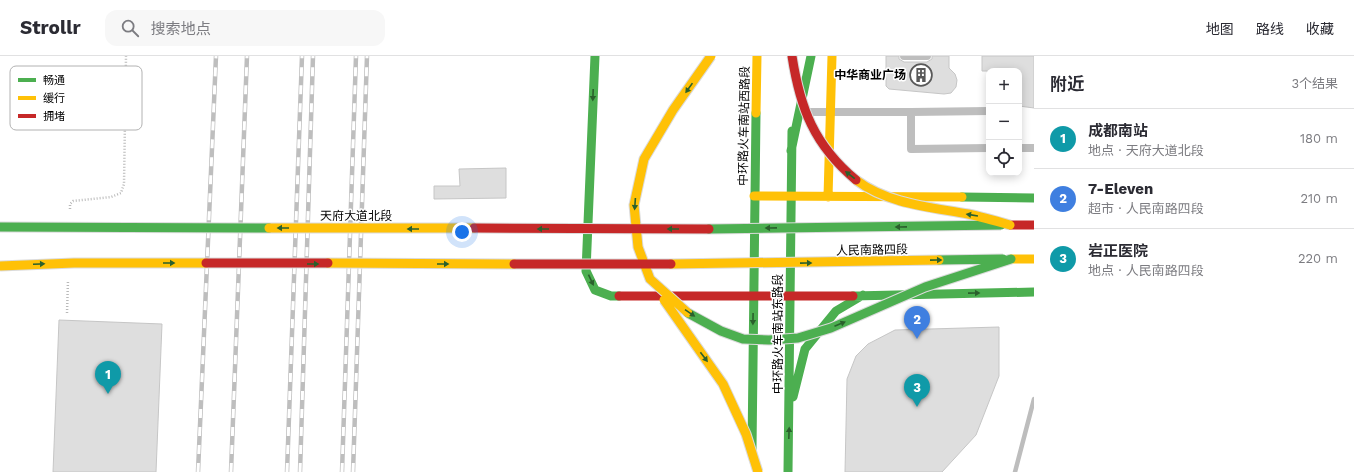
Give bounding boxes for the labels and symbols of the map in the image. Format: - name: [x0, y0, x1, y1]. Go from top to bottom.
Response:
- building icon: 中华商业广场: [908, 62, 934, 88]
- legend: [10, 66, 142, 130]
- street label: 中环路火车南站西路段: [736, 66, 752, 186]
- place label: 中华商业广场: [834, 68, 906, 82]
- text: 畅通: [43, 74, 65, 87]
- one-way arrow: [685, 83, 693, 93]
- one-way arrow: [590, 89, 596, 102]
- text: 缓行: [43, 92, 65, 105]
- text: 拥堵: [43, 110, 65, 123]
- one-way arrow: [845, 171, 855, 179]
- one-way arrow: [632, 198, 639, 210]
- street label: 天府大道北段: [320, 209, 392, 223]
- one-way arrow: [966, 212, 978, 218]
- your location: [452, 222, 472, 242]
- one-way arrow: [894, 224, 907, 230]
- one-way arrow: [276, 225, 289, 231]
- one-way arrow: [407, 225, 419, 232]
- one-way arrow: [765, 225, 777, 232]
- one-way arrow: [536, 226, 549, 232]
- one-way arrow: [666, 226, 679, 232]
- street label: 人民南路四段: [836, 242, 908, 258]
- one-way arrow: [930, 257, 942, 264]
- one-way arrow: [163, 260, 176, 266]
- one-way arrow: [800, 260, 813, 266]
- one-way arrow: [33, 261, 45, 268]
- one-way arrow: [307, 261, 320, 267]
- one-way arrow: [437, 261, 450, 267]
- one-way arrow: [587, 274, 594, 286]
- street label: 中环路火车南站东路段: [771, 274, 785, 394]
- one-way arrow: [968, 290, 981, 296]
- pin: 2: [904, 306, 930, 339]
- one-way arrow: [685, 309, 695, 317]
- one-way arrow: [750, 313, 756, 326]
- one-way arrow: [834, 321, 845, 327]
- one-way arrow: [700, 352, 708, 363]
- pin: 1: [95, 361, 121, 394]
- pin: 3: [904, 374, 930, 407]
- one-way arrow: [786, 427, 793, 439]

